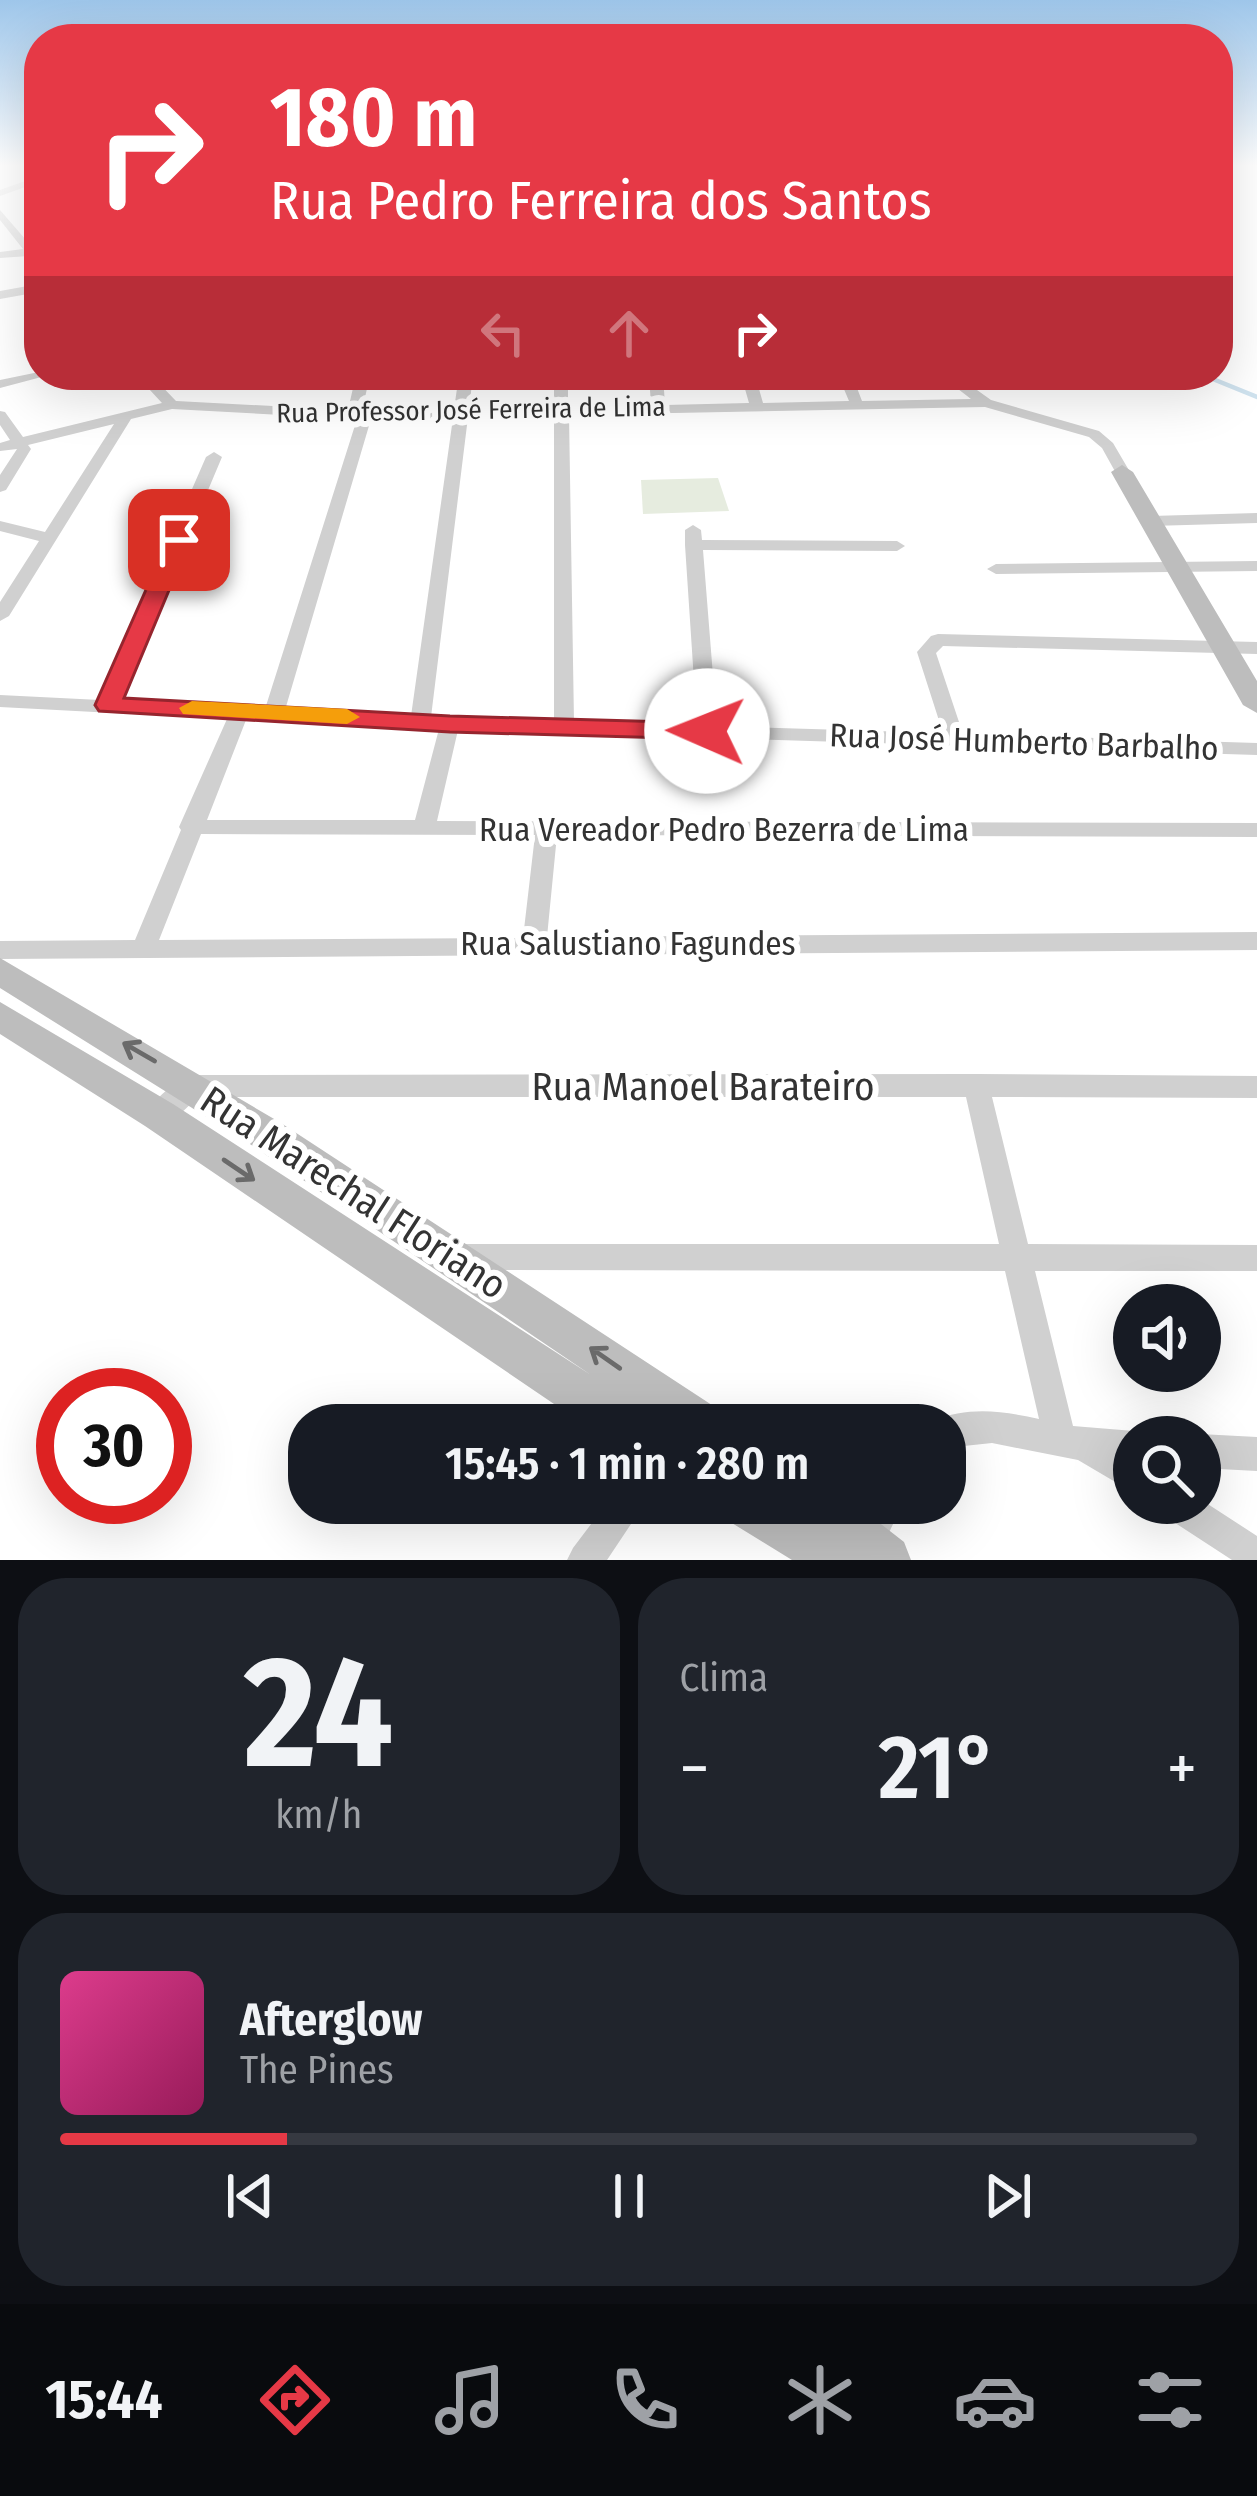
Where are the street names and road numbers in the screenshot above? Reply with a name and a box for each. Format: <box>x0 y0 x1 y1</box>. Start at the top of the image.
street label: Rua Professor José Ferreira de Lima <box>276 391 666 429</box>
street label: Rua José Humberto Barbalho <box>829 715 1219 769</box>
street label: Rua Vereador Pedro Bezerra de Lima <box>479 810 969 850</box>
street label: Rua Salustiano Fagundes <box>460 924 796 964</box>
street label: Rua Manoel Barateiro <box>532 1064 874 1110</box>
street label: Rua Marechal Floriano <box>192 1077 515 1309</box>

